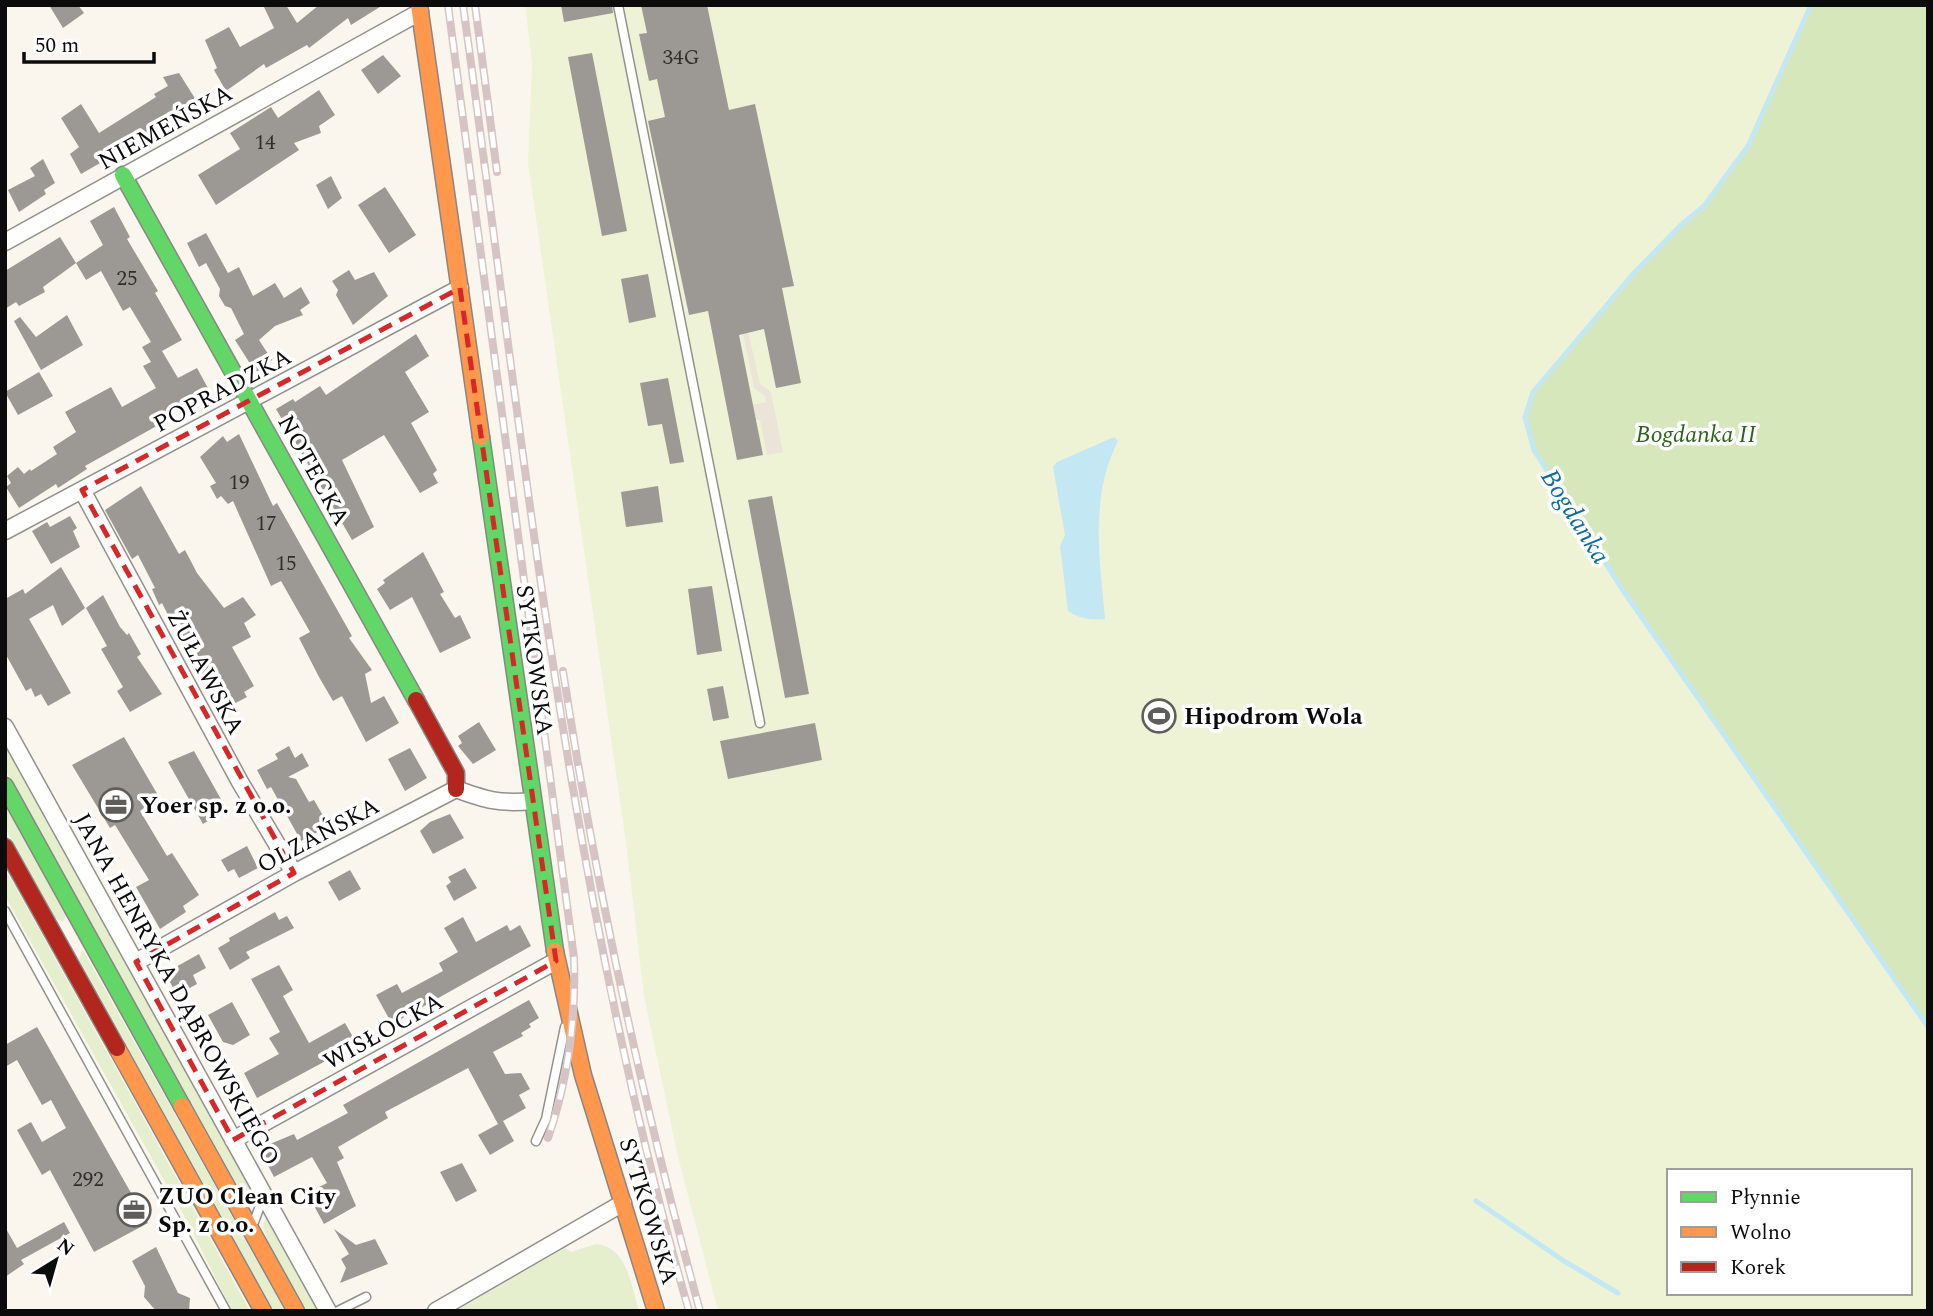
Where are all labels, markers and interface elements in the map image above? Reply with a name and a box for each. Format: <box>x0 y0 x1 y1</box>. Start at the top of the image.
scale bar <box>24 21 154 65</box>
text: 50 m <box>35 30 79 62</box>
house number: 34G <box>662 42 700 74</box>
street label: NIEMEŃSKA <box>92 76 239 180</box>
house number: 14 <box>255 127 276 159</box>
house number: 25 <box>117 263 138 295</box>
street label: POPRADZKA <box>147 339 298 442</box>
street label: NOTECKA <box>268 408 359 533</box>
park label: Bogdanka II <box>1635 417 1757 453</box>
water label: Bogdanka <box>1530 461 1620 572</box>
house number: 19 <box>229 467 250 499</box>
house number: 17 <box>256 508 277 540</box>
house number: 15 <box>276 548 297 580</box>
street label: SYTKOWSKA <box>506 582 562 738</box>
street label: ŻUŁAWSKA <box>157 603 253 742</box>
sports icon: Hipodrom Wola <box>1140 697 1178 735</box>
place label: Hipodrom Wola <box>1184 699 1363 735</box>
office icon: Yoer sp. z o.o. <box>97 786 135 824</box>
place label: Yoer sp. z o.o. <box>140 788 291 824</box>
street label: OLZAŃSKA <box>251 789 386 883</box>
street label: JANA HENRYKA DĄBROWSKIEGO <box>64 806 288 1173</box>
street label: WISŁOCKA <box>317 984 450 1080</box>
street label: SYTKOWSKA <box>609 1133 687 1289</box>
house number: 292 <box>72 1164 104 1196</box>
legend <box>1667 1169 1912 1295</box>
place label: ZUO Clean City Sp. z o.o. <box>158 1179 337 1243</box>
text: Płynnie <box>1730 1182 1801 1214</box>
office icon: ZUO Clean City Sp. z o.o. <box>115 1191 153 1229</box>
text: Wolno <box>1730 1217 1791 1249</box>
north arrow <box>21 1225 91 1295</box>
text: N <box>50 1231 80 1264</box>
text: Korek <box>1730 1252 1787 1284</box>

